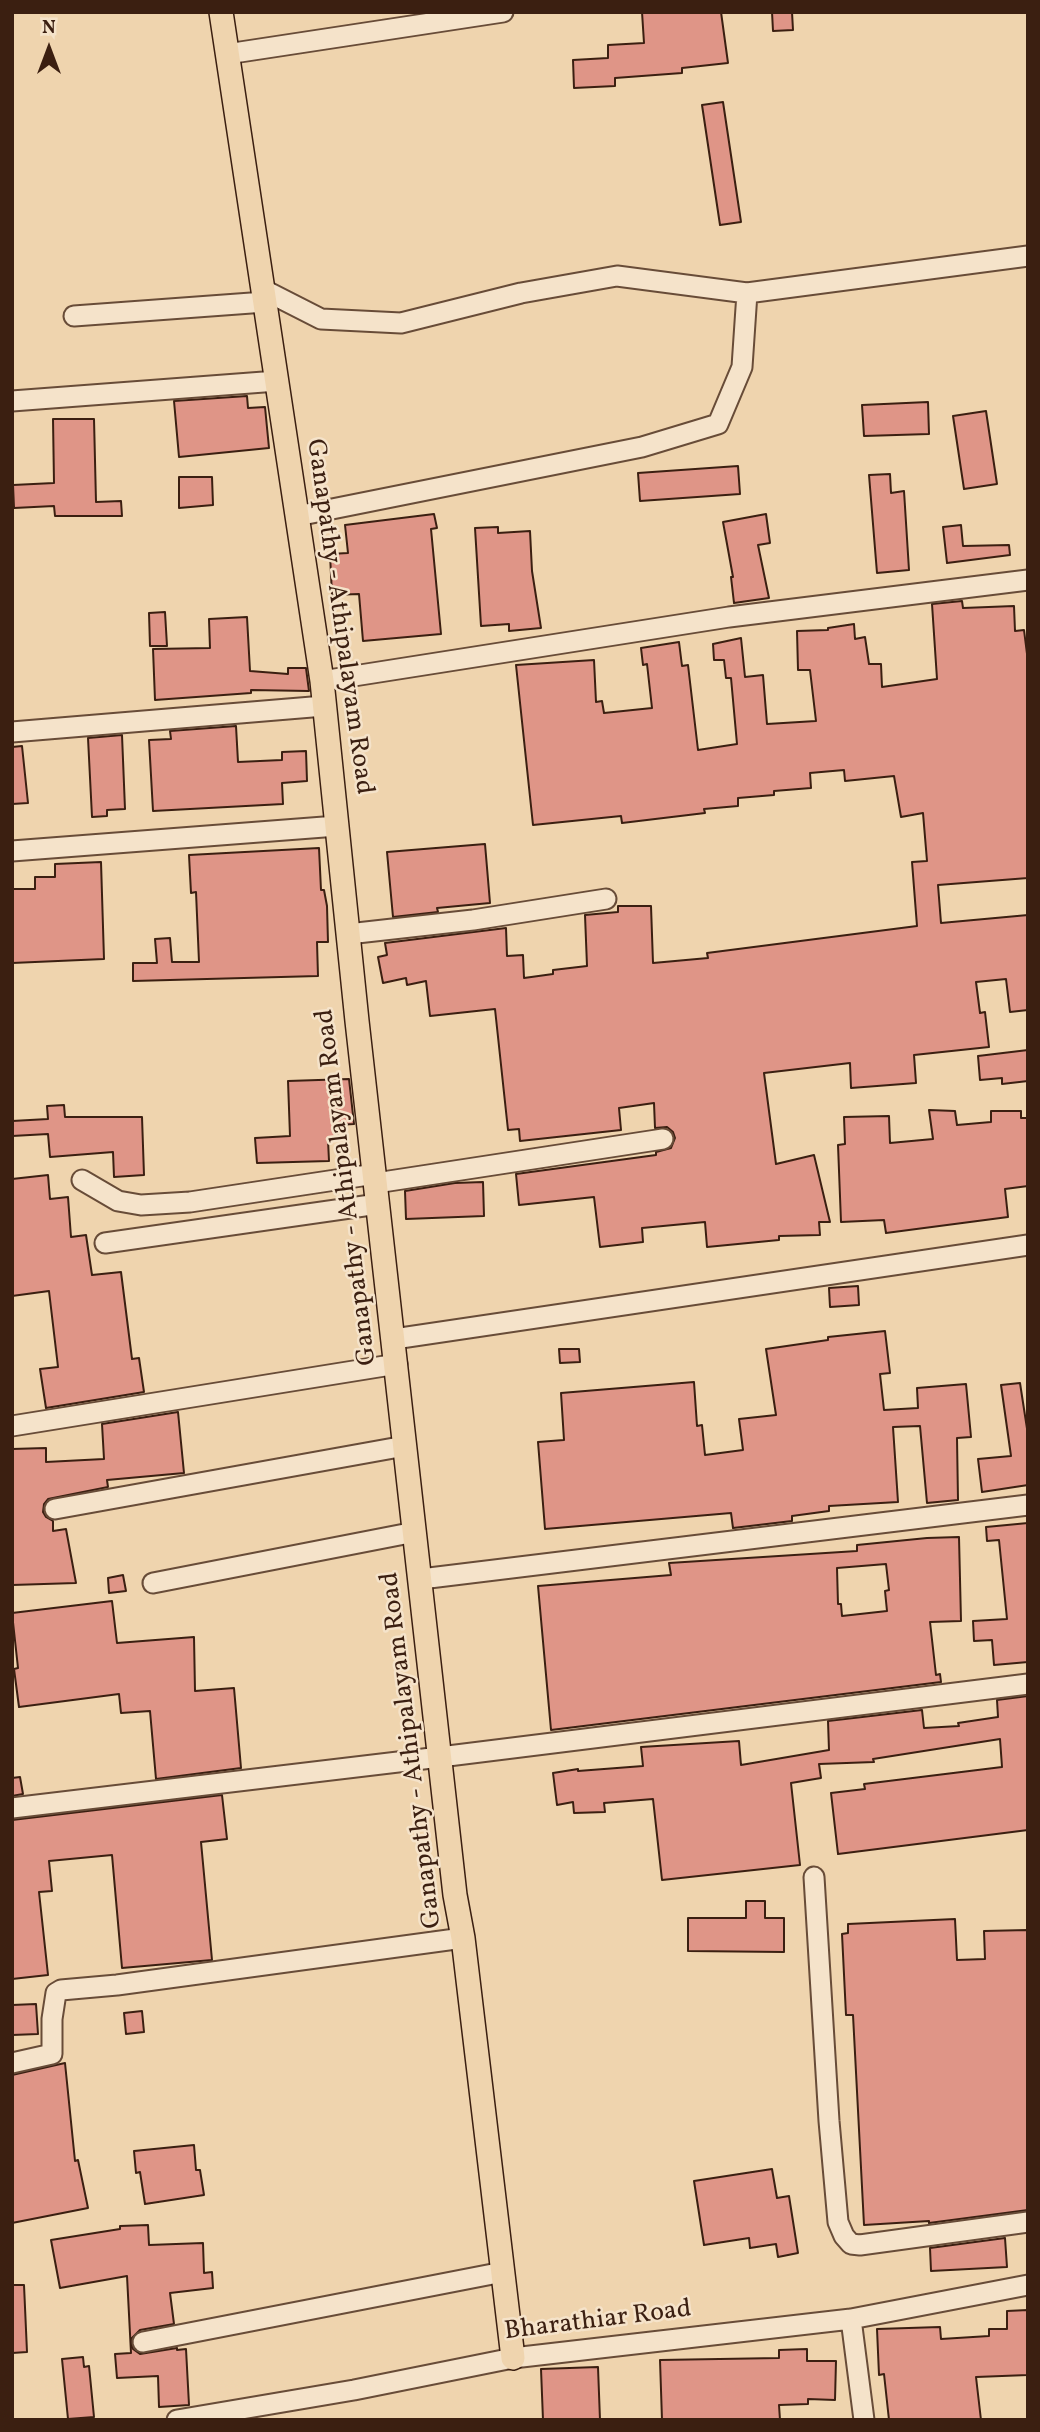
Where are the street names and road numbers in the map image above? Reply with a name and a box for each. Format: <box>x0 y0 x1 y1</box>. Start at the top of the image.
street label: Ganapathy - Athipalayam Road <box>298 437 378 797</box>
street label: Ganapathy - Athipalayam Road <box>311 1007 385 1367</box>
street label: Ganapathy - Athipalayam Road <box>376 1570 450 1930</box>
street label: Bharathiar Road <box>503 2295 693 2349</box>

